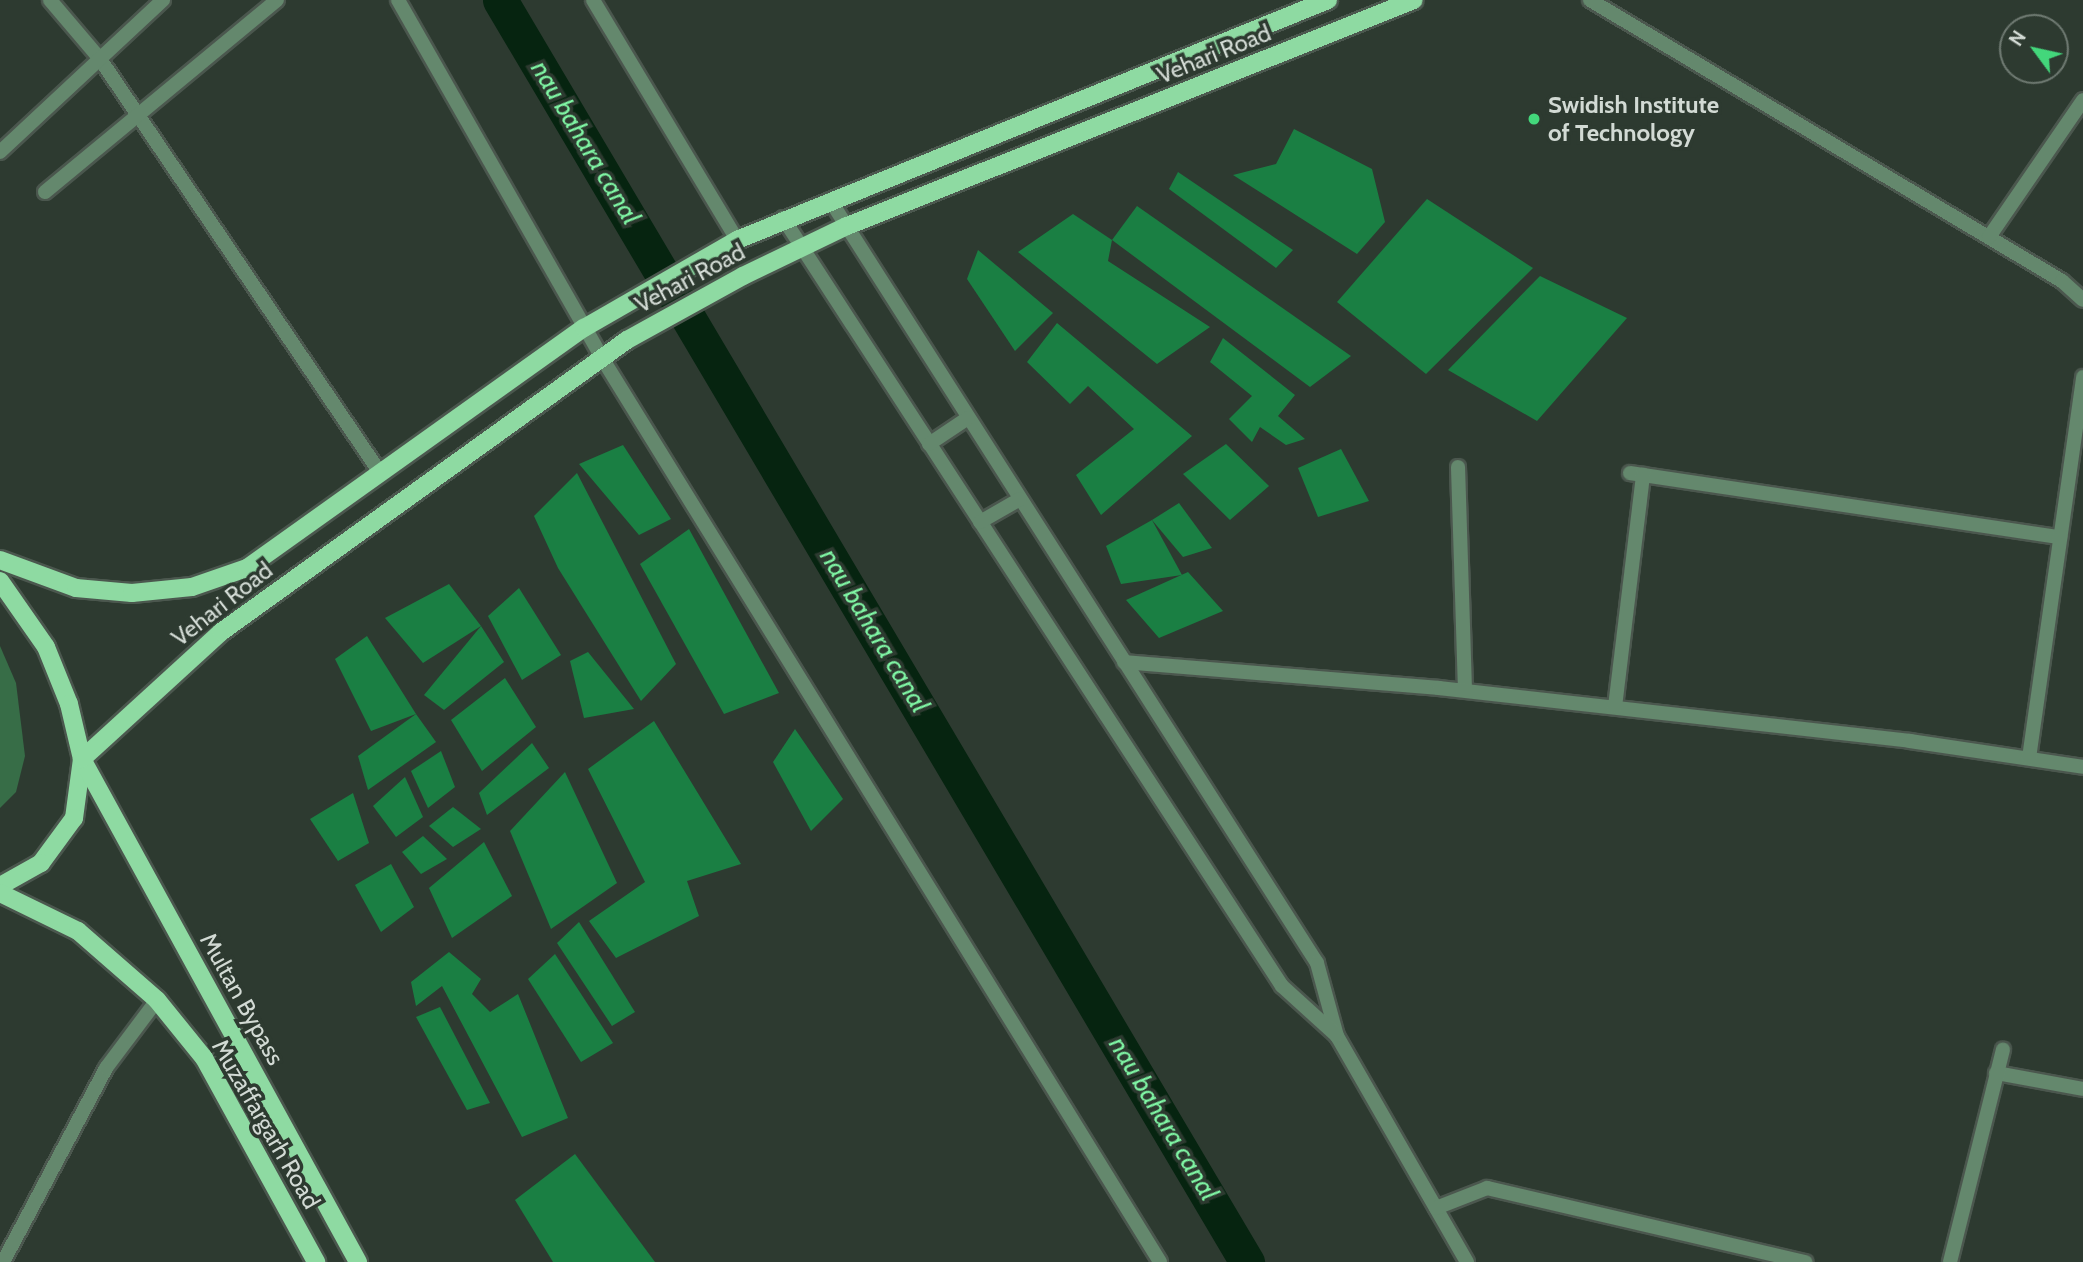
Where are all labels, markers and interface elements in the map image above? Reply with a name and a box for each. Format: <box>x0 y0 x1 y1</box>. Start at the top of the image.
north arrow <box>1999 14 2069 84</box>
street label: Vehari Road <box>1153 18 1275 90</box>
text: N <box>2004 26 2031 50</box>
water label: nau bahara canal <box>524 55 646 231</box>
place label: Swidish Institute of Technology <box>1548 91 1719 147</box>
marker: Swidish Institute of Technology <box>1526 111 1542 127</box>
street label: Vehari Road <box>630 237 750 319</box>
water label: nau bahara canal <box>813 543 935 719</box>
street label: Vehari Road <box>166 556 278 652</box>
street label: Multan Bypass <box>194 928 290 1070</box>
water label: nau bahara canal <box>1102 1031 1224 1207</box>
street label: Muzaffargarh Road <box>206 1034 326 1214</box>

